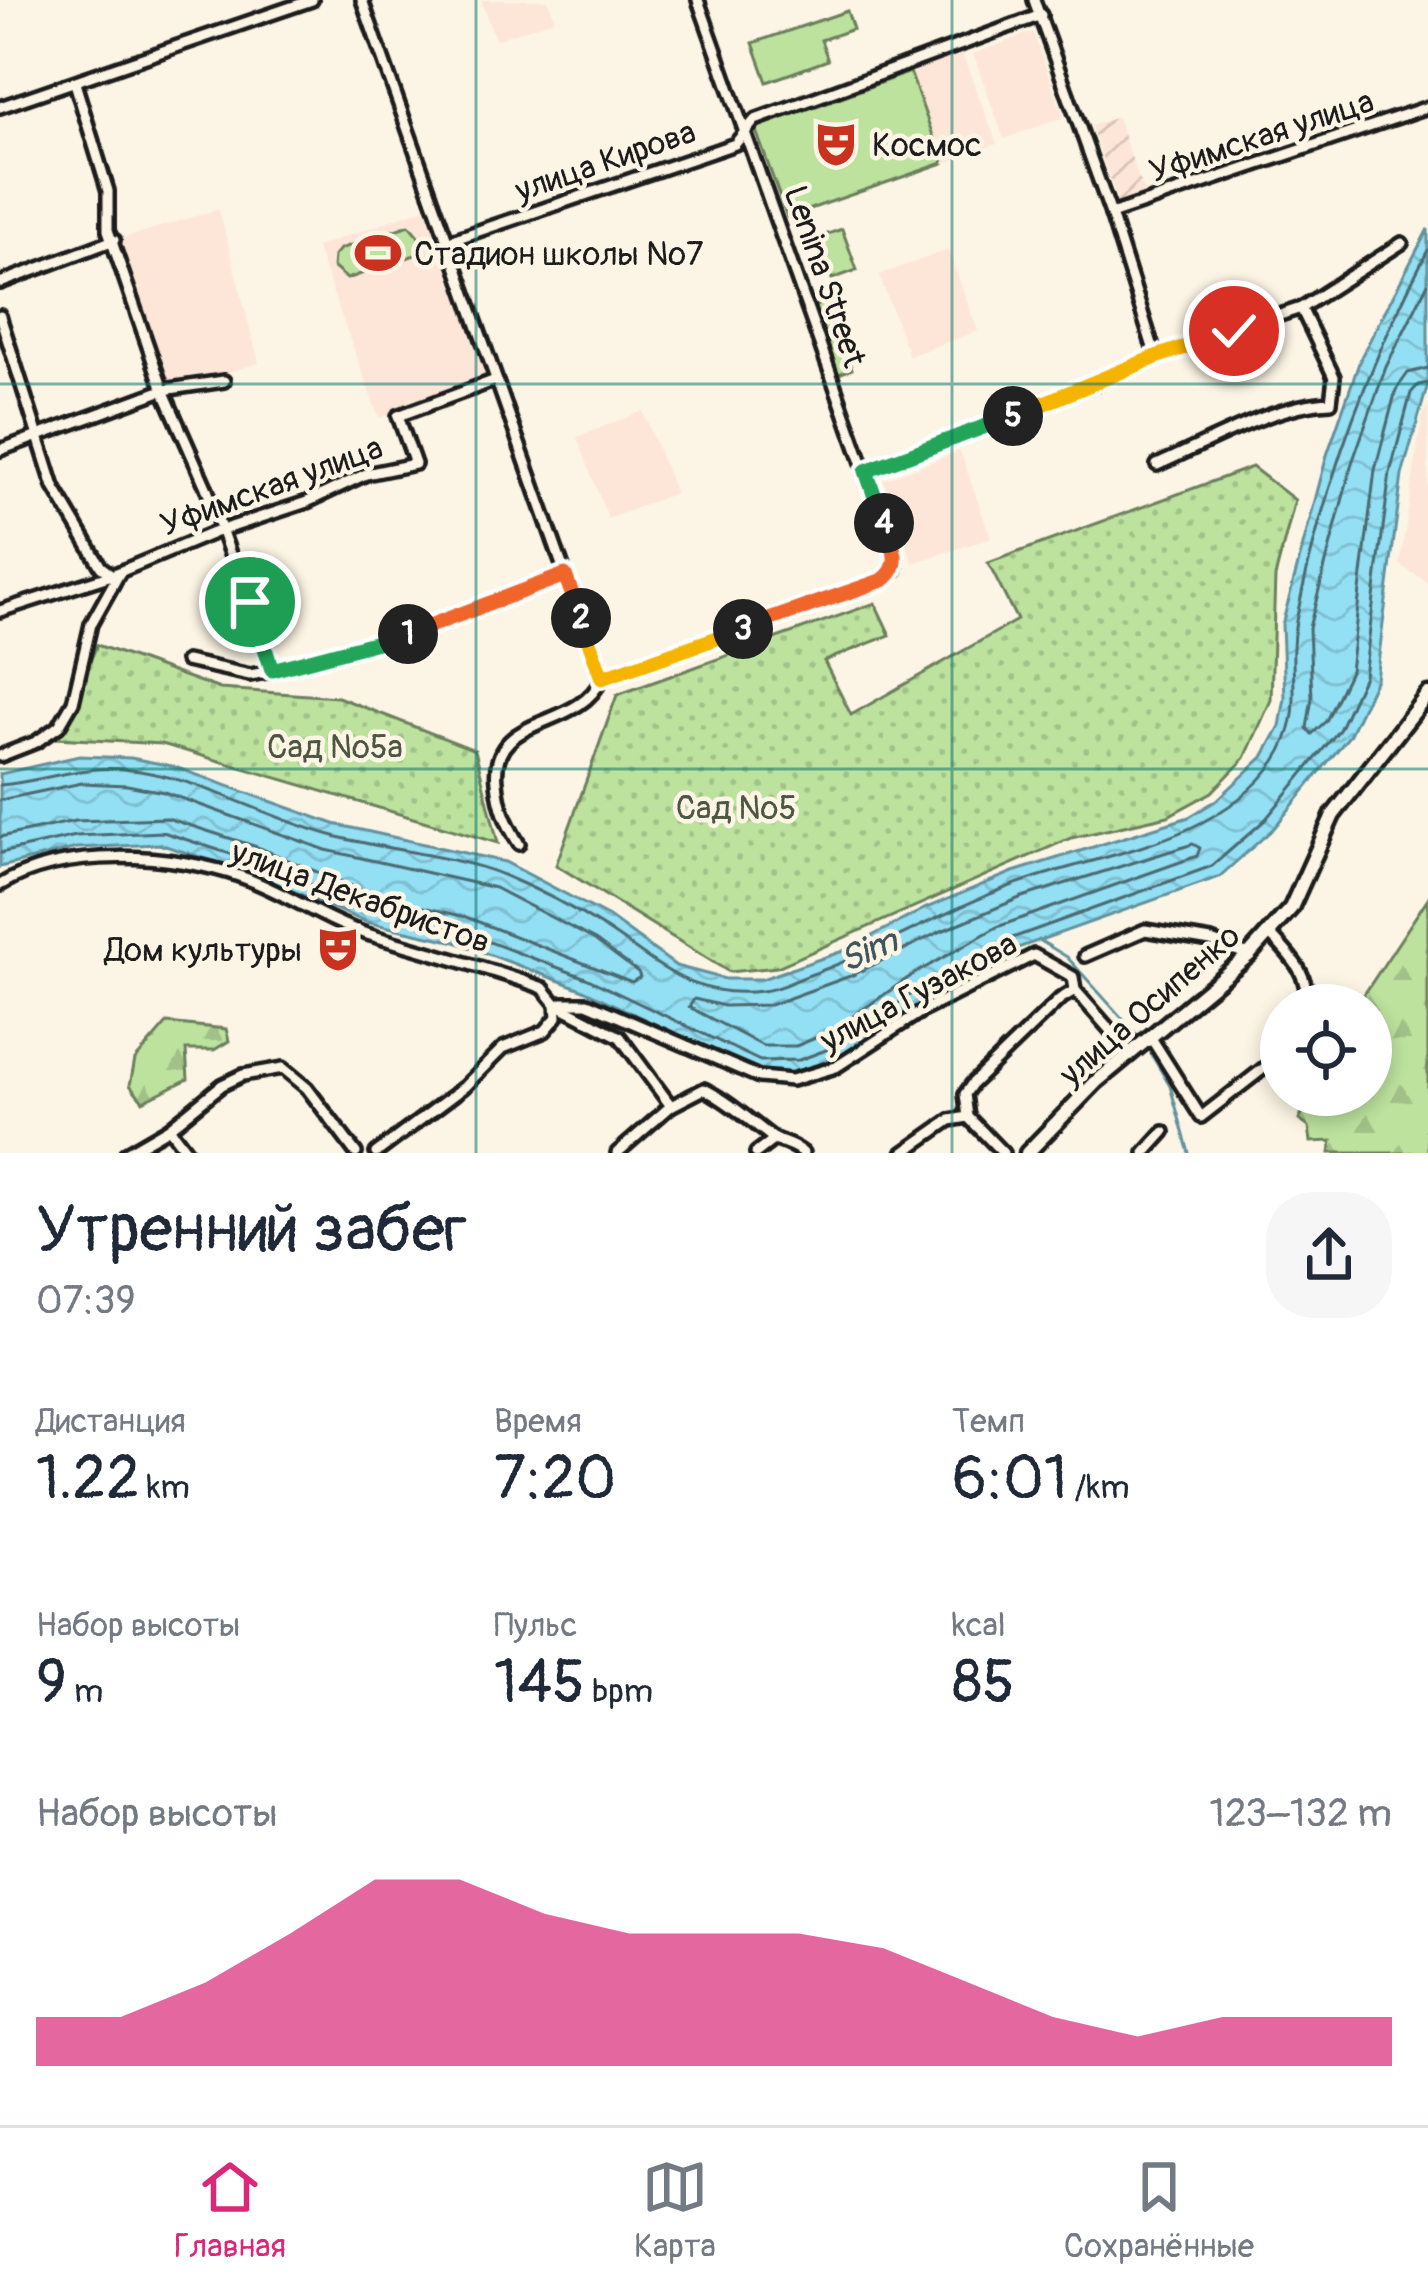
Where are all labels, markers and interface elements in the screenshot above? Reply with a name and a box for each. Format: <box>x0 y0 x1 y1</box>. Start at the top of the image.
street label: Уфимская улица <box>1144 81 1379 192</box>
street label: улица Кирова <box>509 111 701 212</box>
theatre icon: Космос <box>811 119 861 169</box>
place label: Космос <box>872 125 982 166</box>
street label: Lenina Street <box>774 180 875 373</box>
sports icon: Стадион школы №7 <box>353 228 403 278</box>
place label: Стадион школы №7 <box>414 234 703 275</box>
pin <box>1183 280 1285 382</box>
icon: check <box>1201 298 1267 364</box>
pin: 5 <box>983 386 1043 446</box>
text: 5 <box>1004 395 1022 436</box>
street label: Уфимская улица <box>155 427 388 546</box>
pin: 4 <box>854 493 914 553</box>
text: 4 <box>874 502 894 543</box>
pin <box>199 551 301 653</box>
icon: arrive <box>217 569 283 635</box>
pin: 2 <box>551 588 611 648</box>
text: 2 <box>572 597 590 638</box>
pin: 3 <box>713 599 773 659</box>
pin: 1 <box>378 604 438 664</box>
text: 3 <box>734 608 752 649</box>
text: 1 <box>402 613 414 654</box>
park label: Сад №5а <box>267 727 403 768</box>
park label: Сад №5 <box>676 788 796 829</box>
street label: улица Декабристов <box>224 831 496 963</box>
street label: улица Осипенко <box>1050 916 1249 1095</box>
water label: Sim <box>833 917 906 983</box>
street label: улица Гузакова <box>812 923 1024 1062</box>
theatre icon: Дом культуры <box>313 924 363 974</box>
place label: Дом культуры <box>103 930 302 971</box>
map controls <box>1260 984 1392 1116</box>
button: locate <box>1260 984 1392 1116</box>
text: Утренний забег <box>36 1189 467 1272</box>
button: share <box>1266 1192 1392 1318</box>
text: 07:39 <box>36 1276 136 1325</box>
text: Дистанция <box>36 1401 186 1442</box>
text: Время <box>494 1401 582 1442</box>
text: Темп <box>952 1401 1025 1442</box>
text: 1.22 <box>36 1442 140 1517</box>
text: 7:20 <box>494 1442 616 1517</box>
text: 6:01 <box>952 1442 1067 1517</box>
text: km <box>140 1467 190 1508</box>
text: /km <box>1067 1467 1129 1508</box>
text: Набор высоты <box>36 1605 240 1646</box>
text: Пульс <box>494 1605 577 1646</box>
text: kcal <box>952 1605 1006 1646</box>
text: 9 <box>36 1646 67 1721</box>
text: 145 <box>494 1646 585 1721</box>
text: 85 <box>952 1646 1015 1721</box>
text: m <box>67 1671 103 1712</box>
text: bpm <box>585 1671 653 1712</box>
text: Набор высоты <box>36 1789 278 1838</box>
text: 123–132 m <box>1209 1789 1392 1838</box>
tab: Главная <box>174 2154 286 2267</box>
tab: Карта <box>634 2154 716 2267</box>
tab: Сохранённые <box>1064 2154 1254 2267</box>

